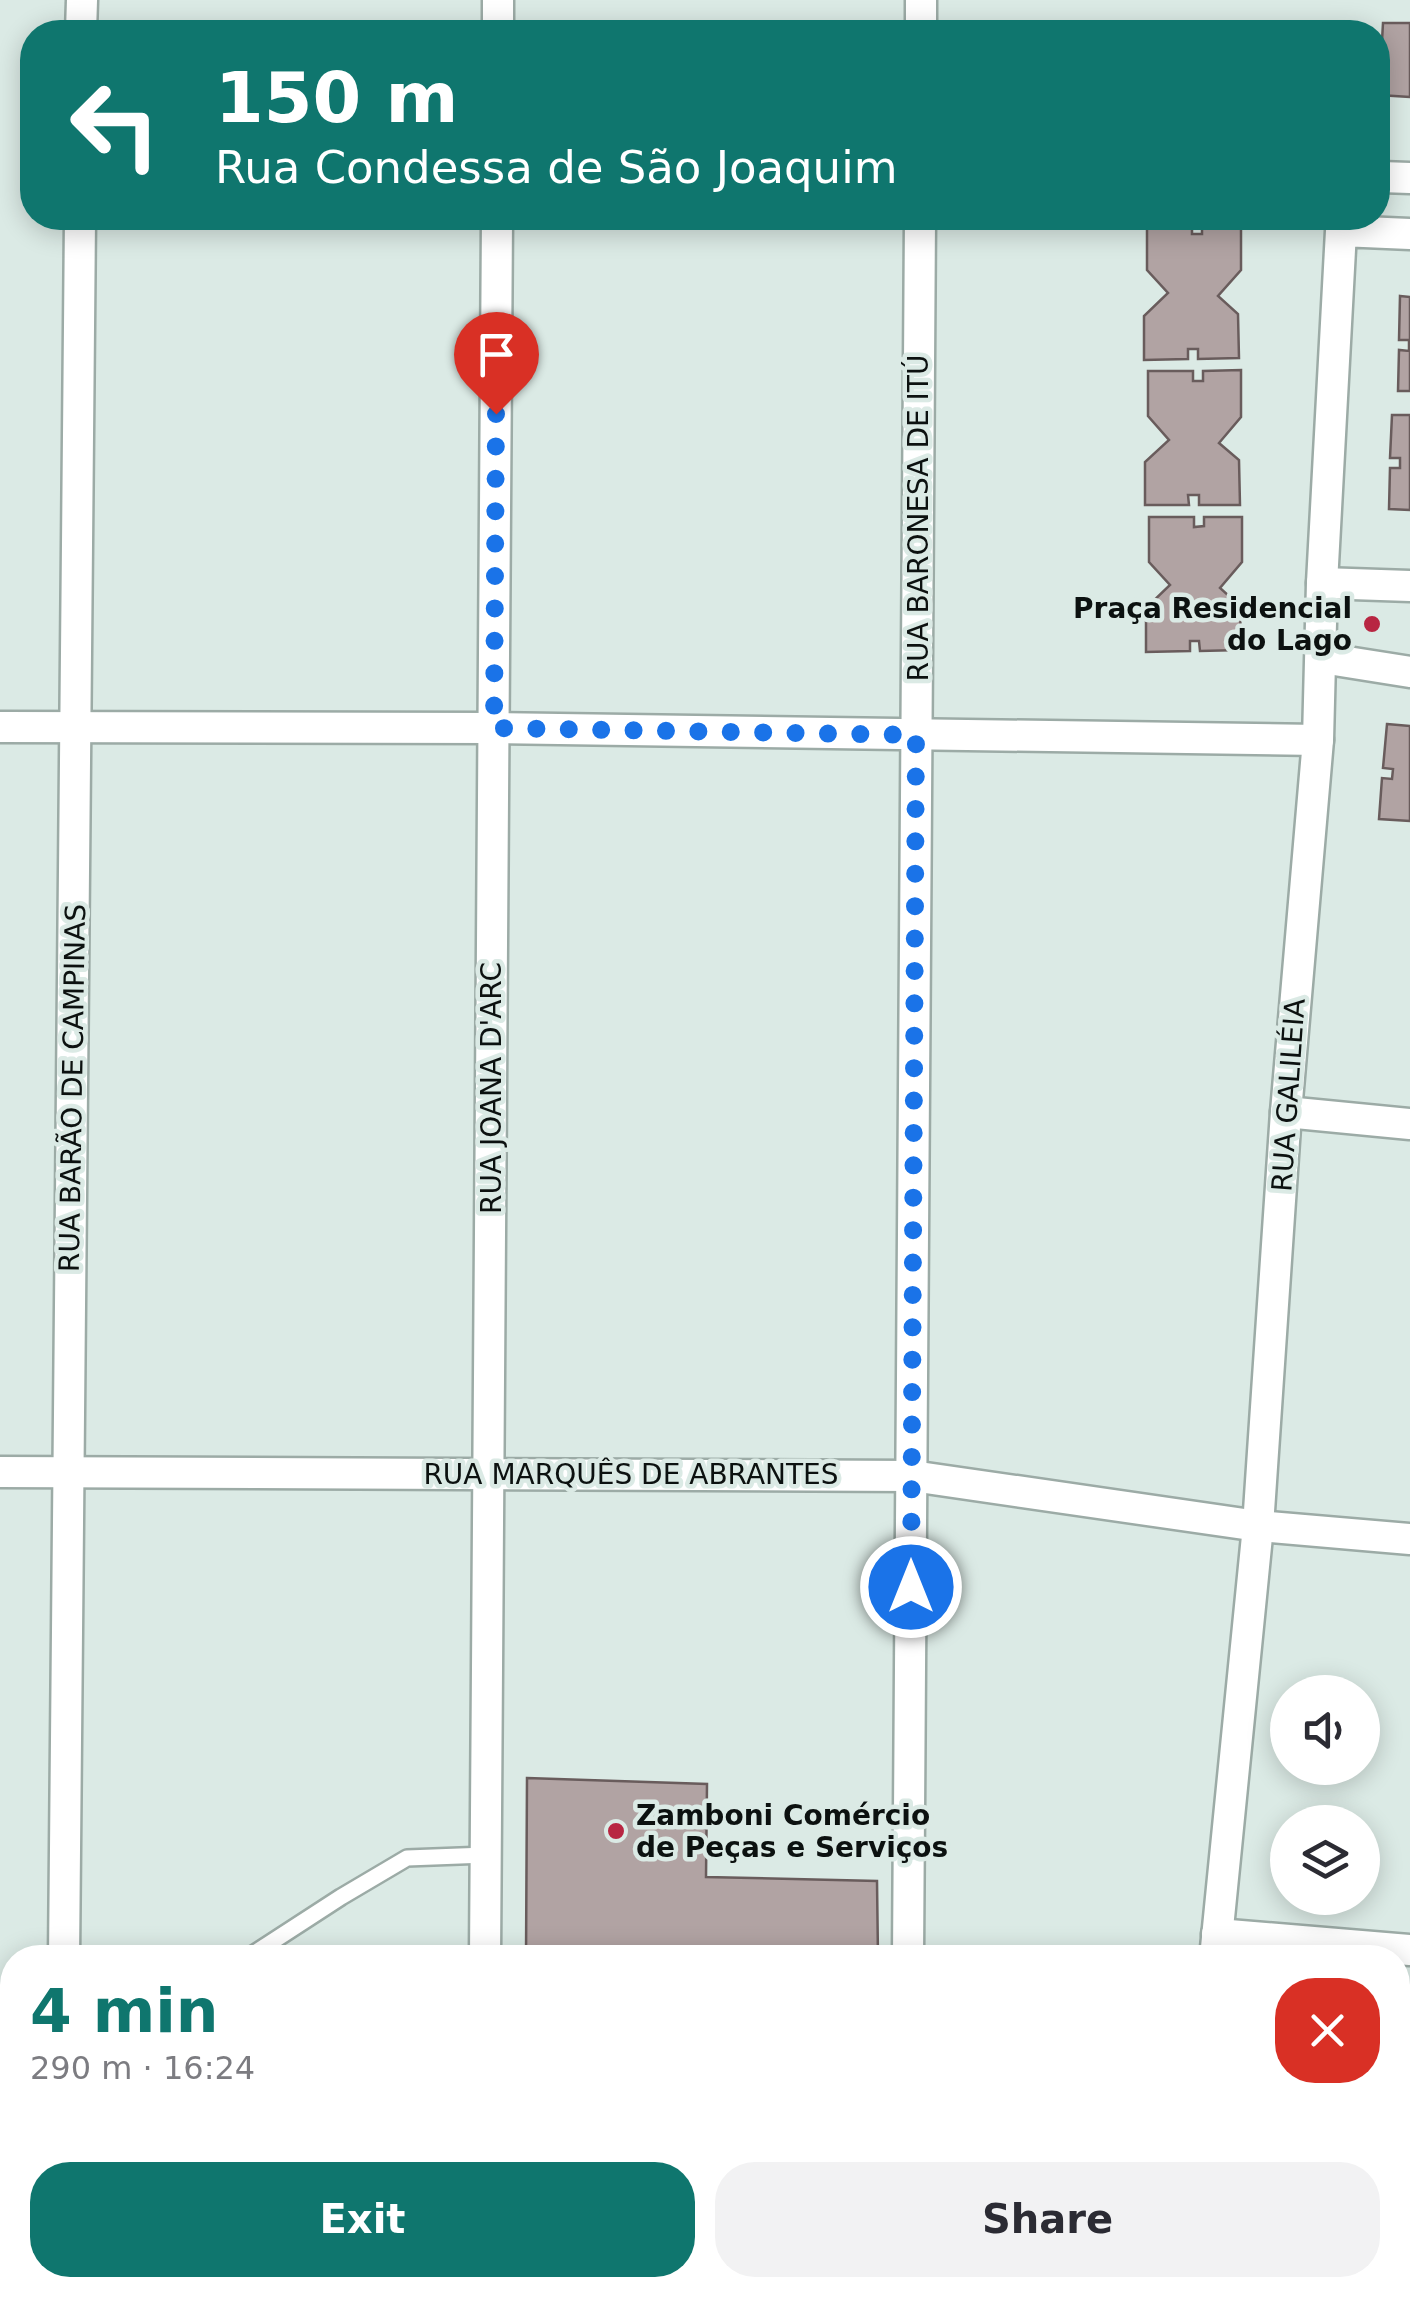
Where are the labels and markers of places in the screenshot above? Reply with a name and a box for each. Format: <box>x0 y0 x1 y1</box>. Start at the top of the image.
pin <box>454 312 539 415</box>
place label: Praça Residencial do Lago <box>1073 592 1352 657</box>
marker: Praça Residencial do Lago <box>1361 613 1383 635</box>
place label: Zamboni Comércio de Peças e Serviços <box>636 1799 948 1864</box>
marker: Zamboni Comércio de Peças e Serviços <box>605 1820 627 1842</box>

